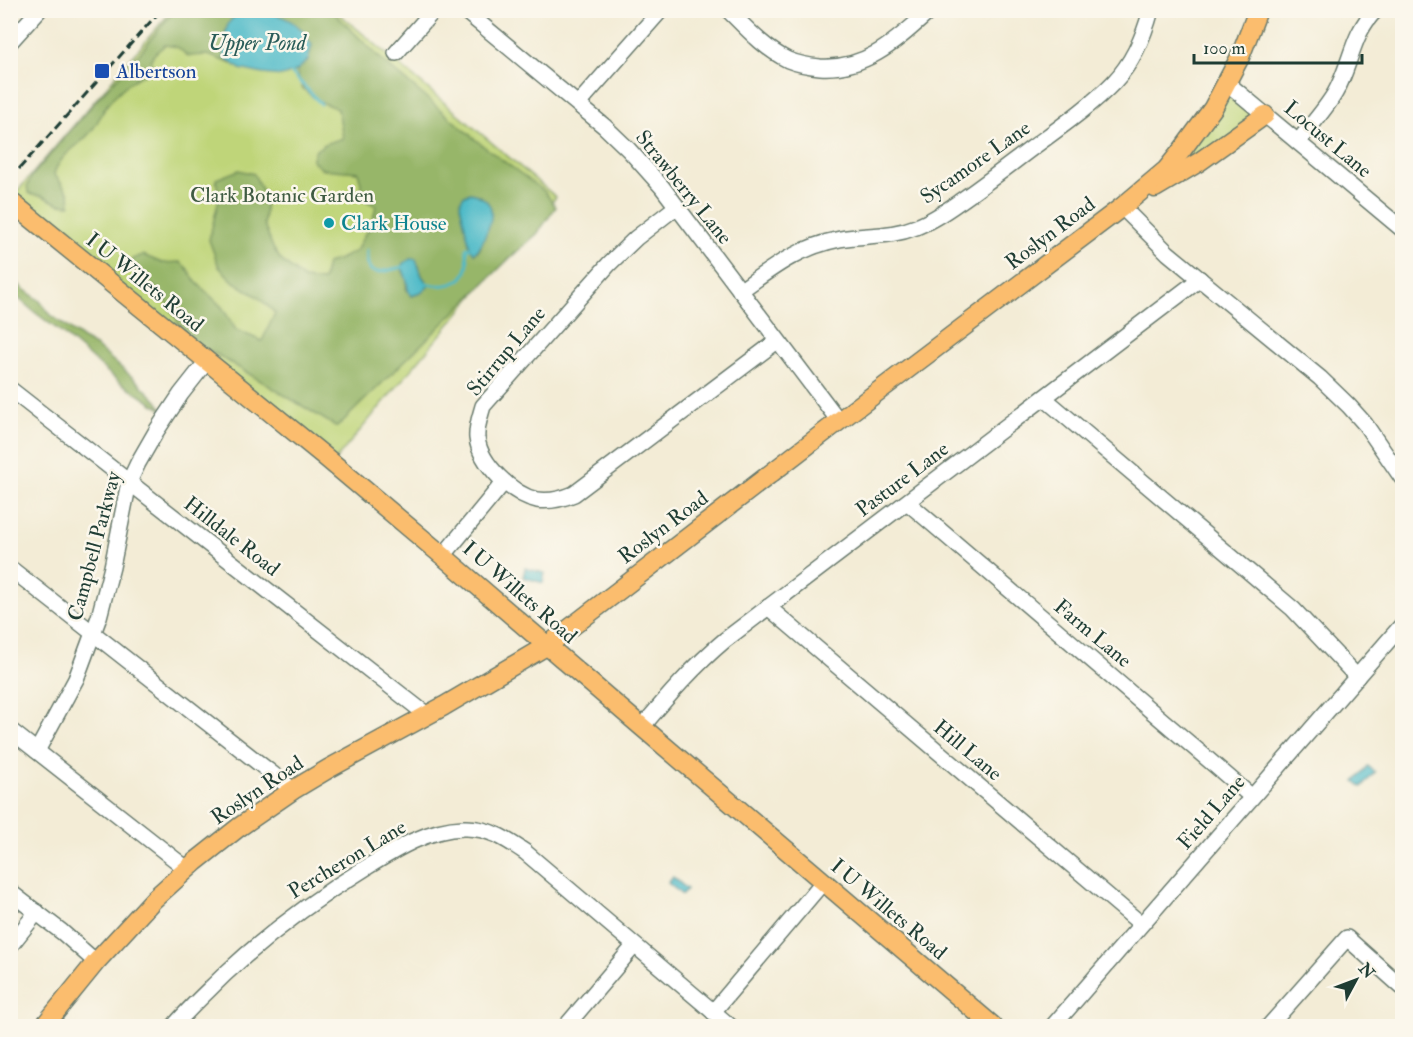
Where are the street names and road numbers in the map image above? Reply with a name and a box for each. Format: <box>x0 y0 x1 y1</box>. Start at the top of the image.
street label: Locust Lane <box>1278 95 1377 184</box>
street label: Sycamore Lane <box>915 114 1036 210</box>
street label: Strawberry Lane <box>629 125 738 250</box>
street label: Roslyn Road <box>1000 190 1101 276</box>
street label: I U Willets Road <box>80 227 210 338</box>
street label: Stirrup Lane <box>461 301 552 402</box>
street label: Pasture Lane <box>850 435 954 523</box>
street label: Campbell Parkway <box>62 468 128 624</box>
street label: Roslyn Road <box>613 484 714 570</box>
street label: Hilldale Road <box>178 490 286 583</box>
street label: I U Willets Road <box>457 535 583 650</box>
street label: Farm Lane <box>1048 593 1137 674</box>
street label: Hill Lane <box>928 714 1008 787</box>
street label: Roslyn Road <box>206 749 309 831</box>
street label: Field Lane <box>1171 769 1251 855</box>
street label: Percheron Lane <box>283 813 411 905</box>
street label: I U Willets Road <box>825 853 953 966</box>

